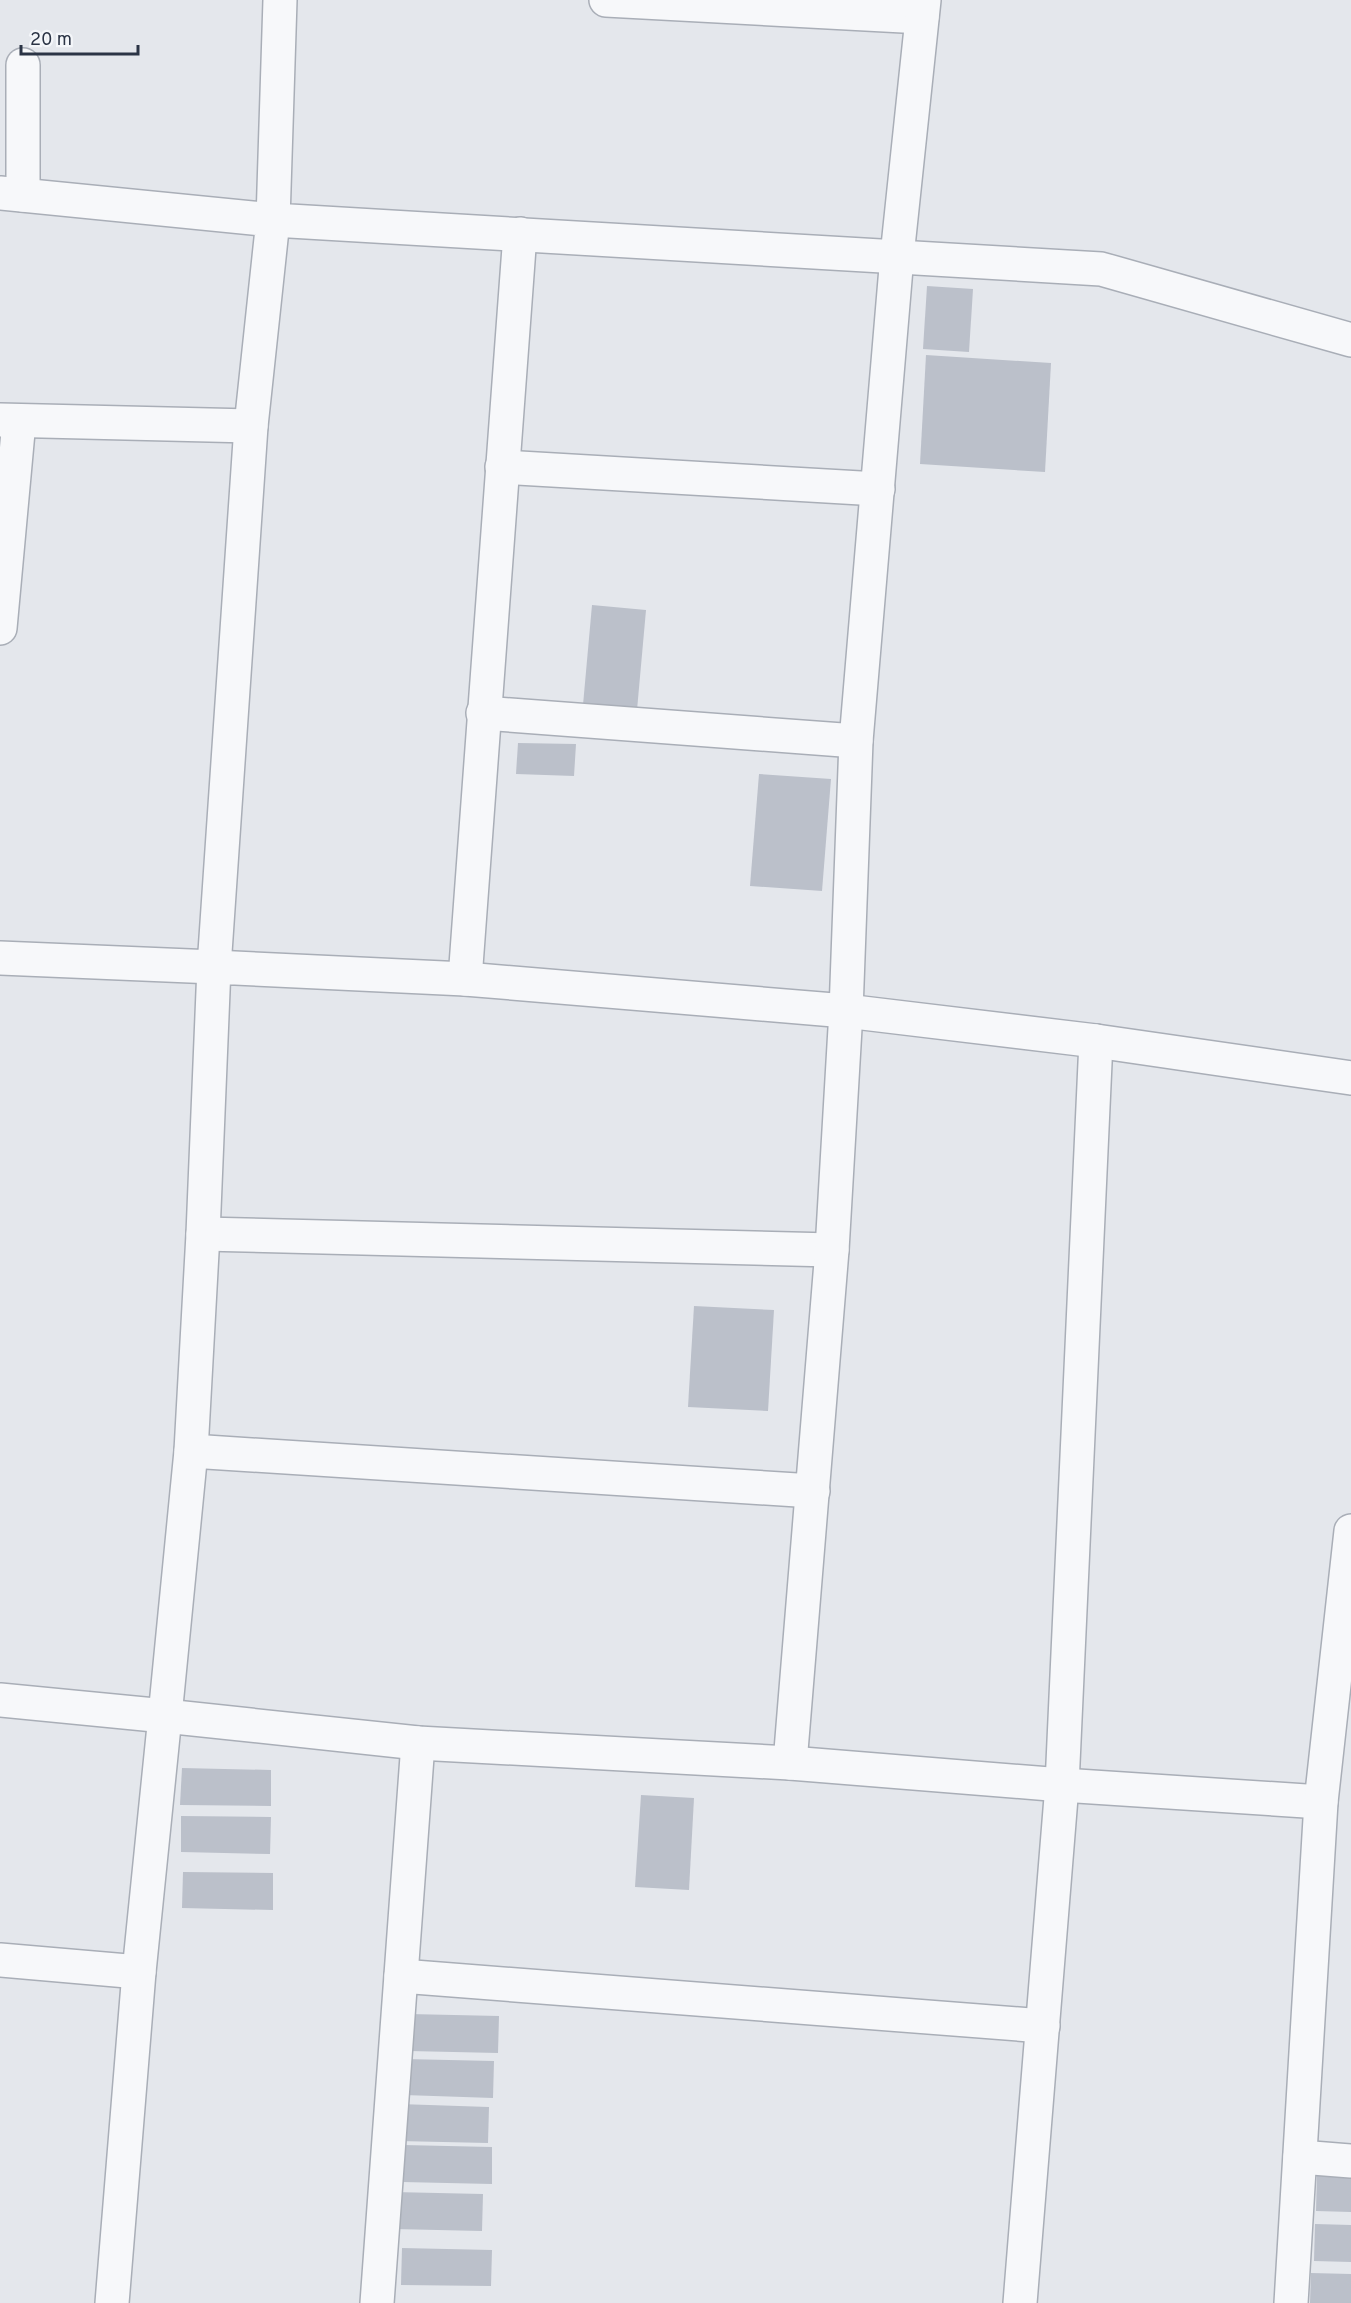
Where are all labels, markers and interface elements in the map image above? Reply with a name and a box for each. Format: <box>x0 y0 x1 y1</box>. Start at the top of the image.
scale bar <box>21 18 138 56</box>
text: 20 m <box>30 29 72 52</box>

